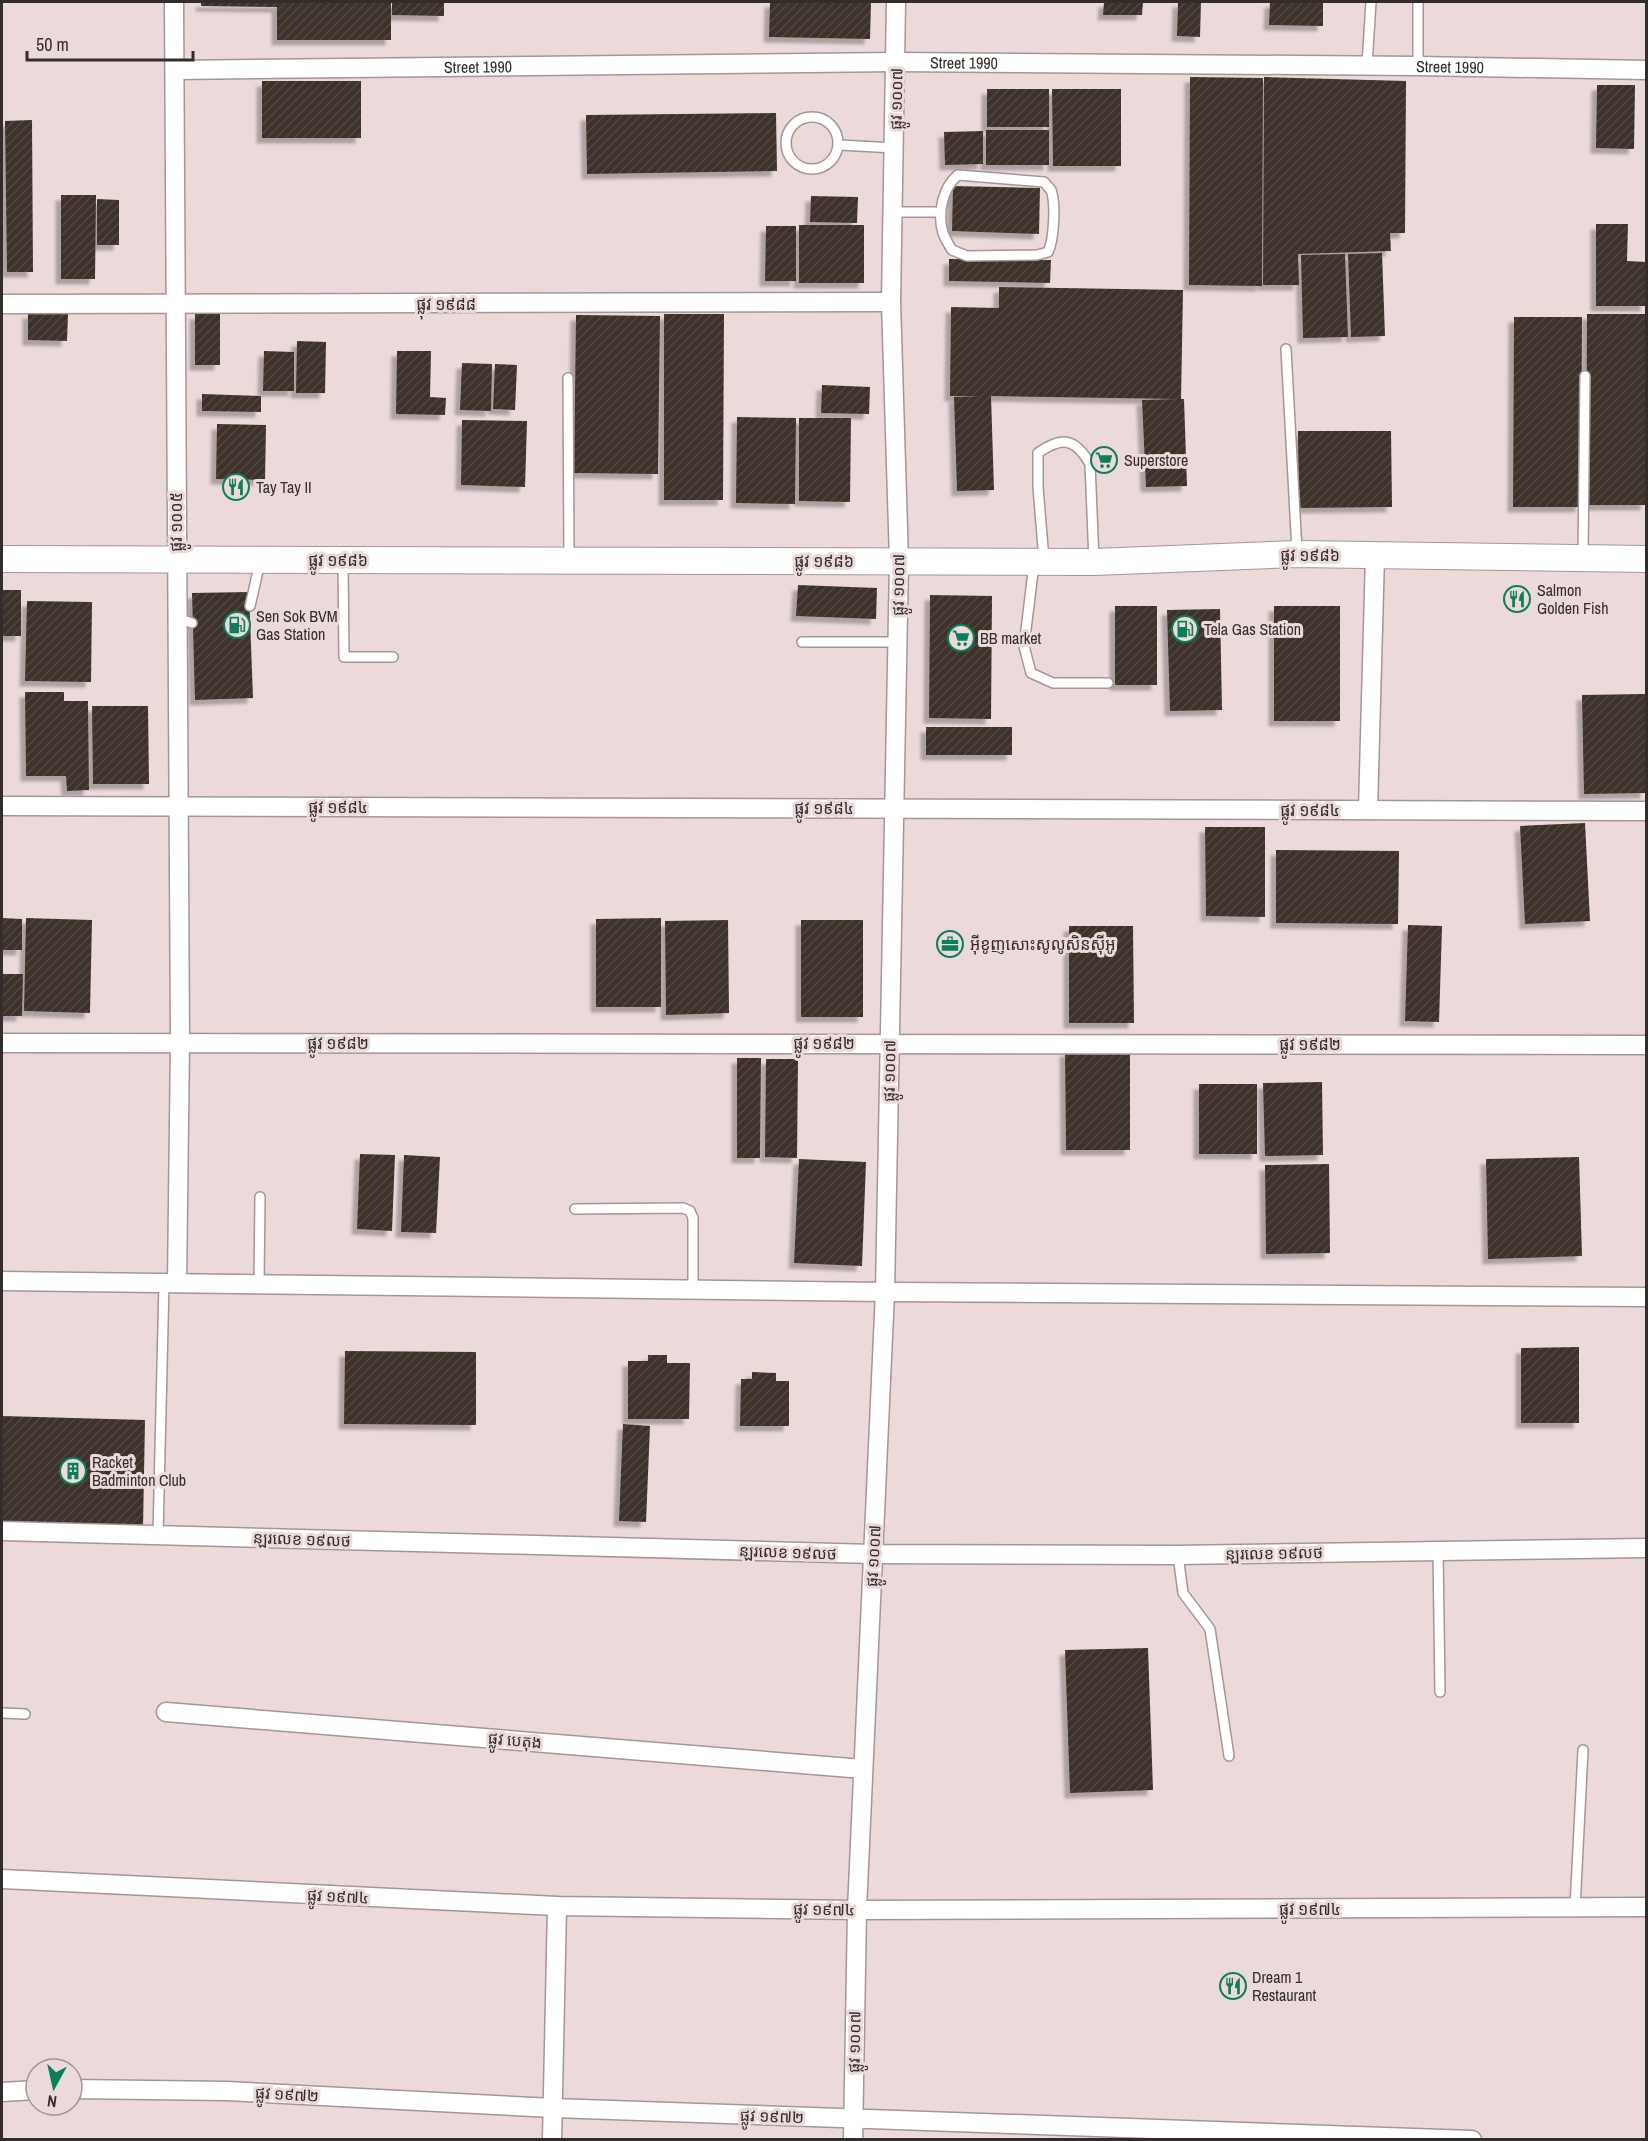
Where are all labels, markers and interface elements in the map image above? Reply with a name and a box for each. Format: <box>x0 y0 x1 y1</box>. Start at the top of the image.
scale bar <box>27 24 194 62</box>
text: 50 m <box>36 32 69 57</box>
street label: Street 1990 <box>930 51 998 74</box>
street label: Street 1990 <box>444 55 512 78</box>
street label: Street 1990 <box>1416 55 1484 78</box>
street label: ផ្លូវ ១០០៧ <box>884 68 911 130</box>
street label: ផ្លុវ ១៩៨៨ <box>416 293 476 320</box>
supermarket icon: Superstore <box>1089 445 1119 475</box>
place label: Superstore <box>1124 449 1188 471</box>
restaurant icon: Tay Tay II <box>221 472 251 502</box>
place label: Tay Tay II <box>256 476 312 498</box>
street label: ផ្លូវ ១០០៥ <box>165 492 191 552</box>
street label: ផ្លូវ ១៩៨៦ <box>1280 544 1340 570</box>
street label: ផ្លូវ ១៩៨៦ <box>308 549 368 575</box>
street label: ផ្លូវ ១៩៨៦ <box>794 550 854 576</box>
street label: ផ្លូវ ១០០៧ <box>886 554 913 616</box>
place label: Salmon Golden Fish <box>1537 579 1608 619</box>
restaurant icon: Salmon Golden Fish <box>1502 584 1532 614</box>
place label: Sen Sok BVM Gas Station <box>256 605 338 645</box>
fuel station icon: Sen Sok BVM Gas Station <box>222 610 252 640</box>
fuel station icon: Tela Gas Station <box>1170 614 1200 644</box>
place label: Tela Gas Station <box>1204 618 1301 640</box>
supermarket icon: BB market <box>946 623 976 653</box>
place label: BB market <box>980 627 1042 649</box>
street label: ផ្លូវ ១៩៨៤ <box>308 796 368 822</box>
street label: ផ្លូវ ១៩៨៤ <box>794 797 854 823</box>
street label: ផ្លូវ ១៩៨៤ <box>1280 799 1340 825</box>
office icon: អ៊ីខូញសោះសូលូសិនស៊ីអូ <box>935 929 965 959</box>
place label: អ៊ីខូញសោះសូលូសិនស៊ីអូ <box>970 933 1116 955</box>
street label: ផ្លូវ ១៩៨២ <box>307 1032 369 1058</box>
street label: ផ្លូវ ១៩៨២ <box>793 1032 855 1058</box>
street label: ផ្លូវ ១៩៨២ <box>1279 1033 1341 1059</box>
street label: ផ្លូវ ១០០៧ <box>877 1040 904 1102</box>
place label: Racket Badminton Club <box>92 1451 186 1491</box>
building icon: Racket Badminton Club <box>58 1456 88 1486</box>
street label: ផ្លូវ ១០០៧ <box>860 1524 889 1588</box>
street label: ន្ឡរលេខ ១៩លថ <box>253 1526 351 1552</box>
street label: ន្ឡរលេខ ១៩លថ <box>739 1539 837 1565</box>
street label: ន្ឡរលេខ ១៩លថ <box>1225 1541 1323 1565</box>
street label: ផ្លូវ បេតុង <box>487 1727 543 1757</box>
street label: ផ្លូវ ១៩៧៤ <box>306 1883 370 1912</box>
street label: ផ្លូវ ១៩៧៤ <box>793 1897 855 1924</box>
street label: ផ្លូវ ១៩៧៤ <box>1279 1898 1341 1924</box>
place label: Dream 1 Restaurant <box>1252 1966 1317 2006</box>
restaurant icon: Dream 1 Restaurant <box>1218 1971 1248 2001</box>
street label: ផ្លូវ ១០០៧ <box>842 2011 869 2073</box>
north arrow <box>24 2057 84 2117</box>
street label: ផ្លូវ ១៩៧២ <box>254 2081 319 2110</box>
text: N <box>46 2090 58 2113</box>
street label: ផ្លូវ ១៩៧២ <box>740 2104 804 2132</box>

